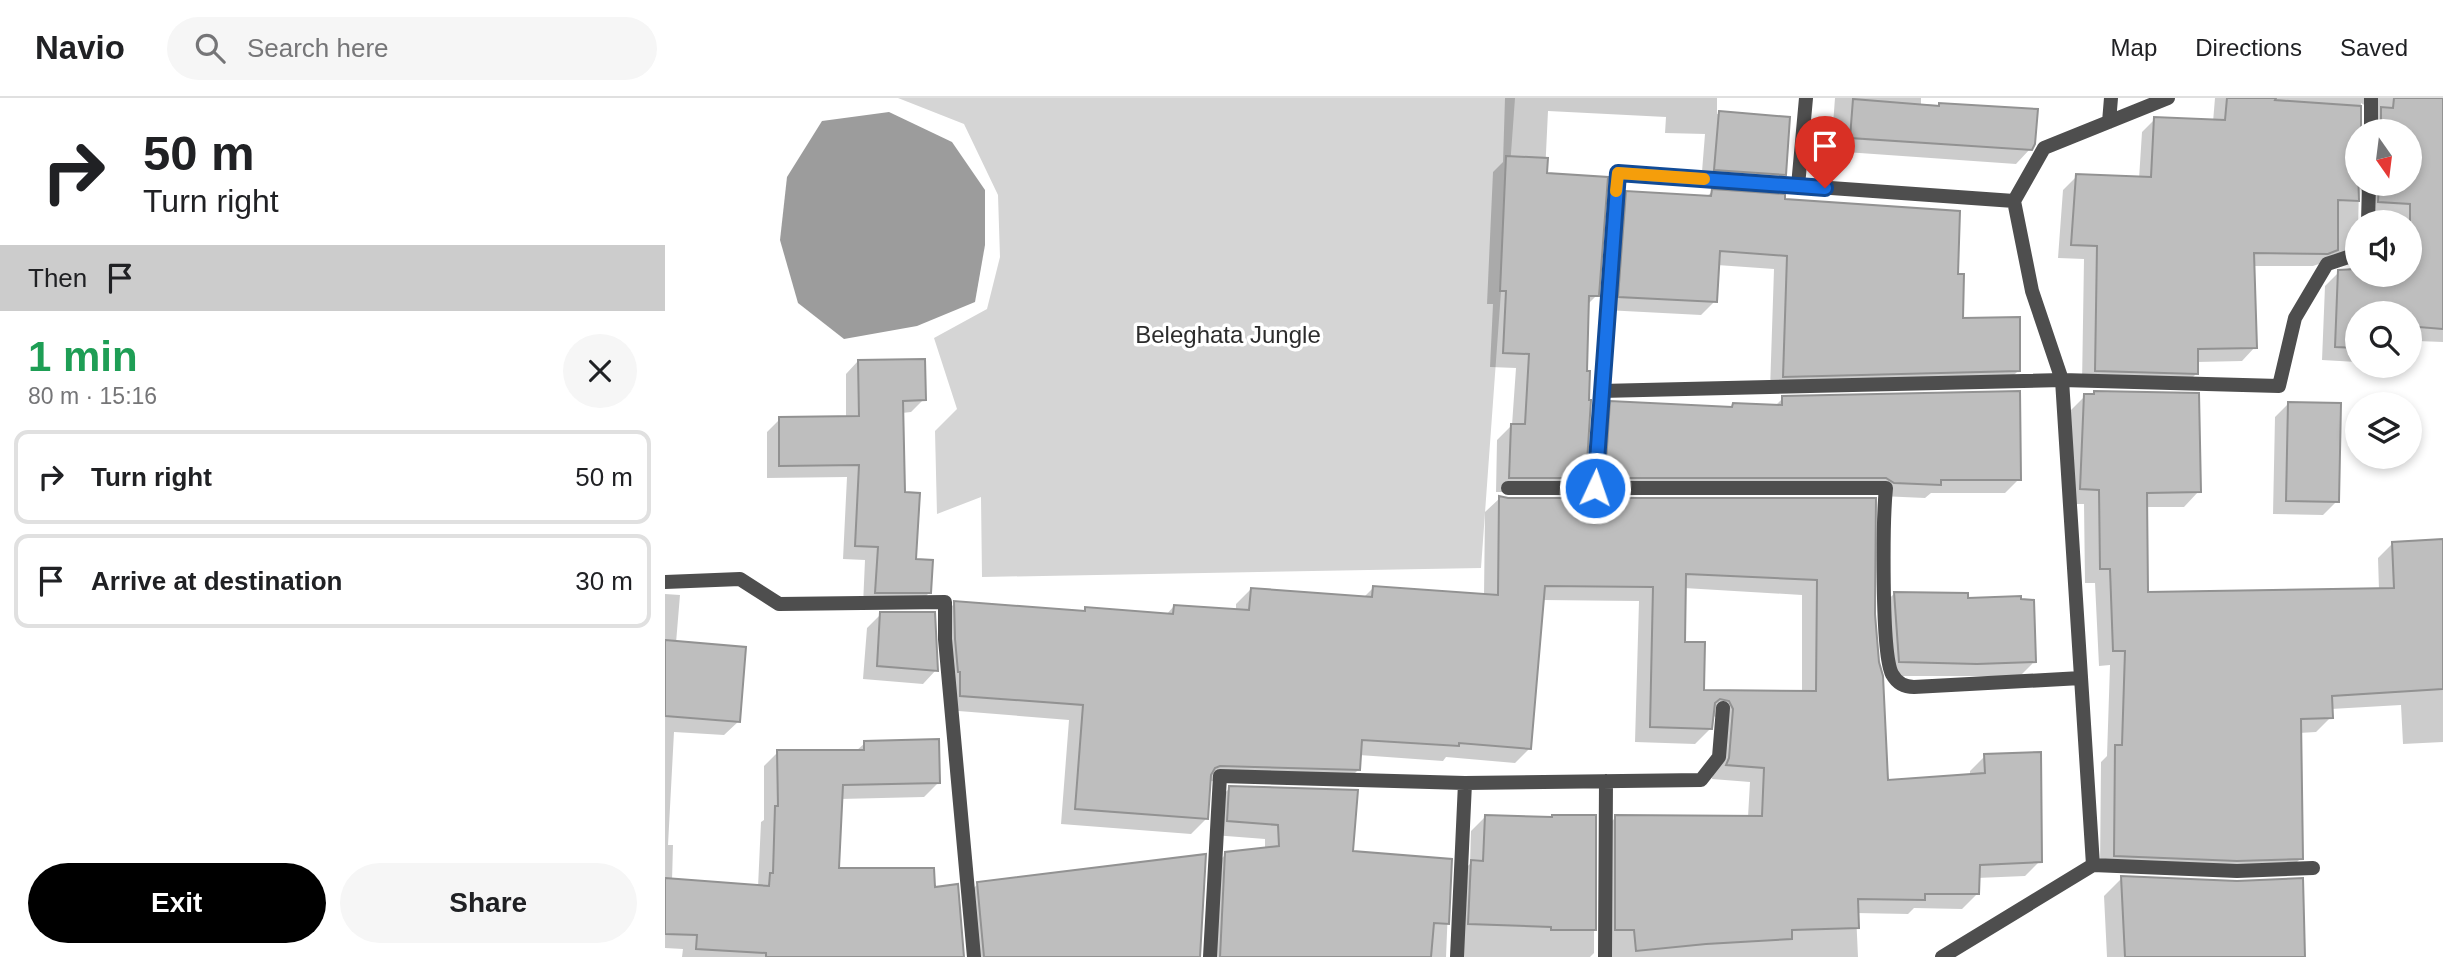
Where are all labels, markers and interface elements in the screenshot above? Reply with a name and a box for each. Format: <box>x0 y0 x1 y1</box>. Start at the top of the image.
search box <box>167 17 657 80</box>
text: Navio <box>35 29 125 66</box>
icon: search <box>191 29 229 67</box>
text: Search here <box>247 33 389 63</box>
text: Map <box>2111 34 2157 61</box>
text: Directions <box>2195 34 2302 61</box>
text: Saved <box>2340 34 2408 61</box>
pin <box>1795 116 1855 188</box>
north arrow <box>2345 119 2422 196</box>
map controls <box>2345 119 2422 469</box>
icon: right <box>28 126 119 217</box>
text: 50 m <box>143 126 255 180</box>
icon: arrive <box>1806 127 1844 165</box>
text: Turn right <box>143 183 279 219</box>
button: sound <box>2345 210 2422 287</box>
icon: arrive <box>101 259 139 297</box>
text: Then <box>28 263 87 293</box>
button: search <box>2345 301 2422 378</box>
park label: Beleghata Jungle <box>1135 321 1321 348</box>
text: 1 min <box>28 333 138 380</box>
button: close <box>563 334 637 408</box>
text: 80 m · 15:16 <box>28 383 157 409</box>
button: layers <box>2345 392 2422 469</box>
position arrow <box>1558 451 1632 525</box>
icon: right <box>32 458 70 496</box>
text: Turn right <box>91 462 212 492</box>
text: 50 m <box>575 462 633 492</box>
icon: arrive <box>32 562 70 600</box>
text: Arrive at destination <box>91 566 342 596</box>
text: 30 m <box>575 566 633 596</box>
button: Exit <box>28 863 326 943</box>
button: Share <box>340 863 637 943</box>

